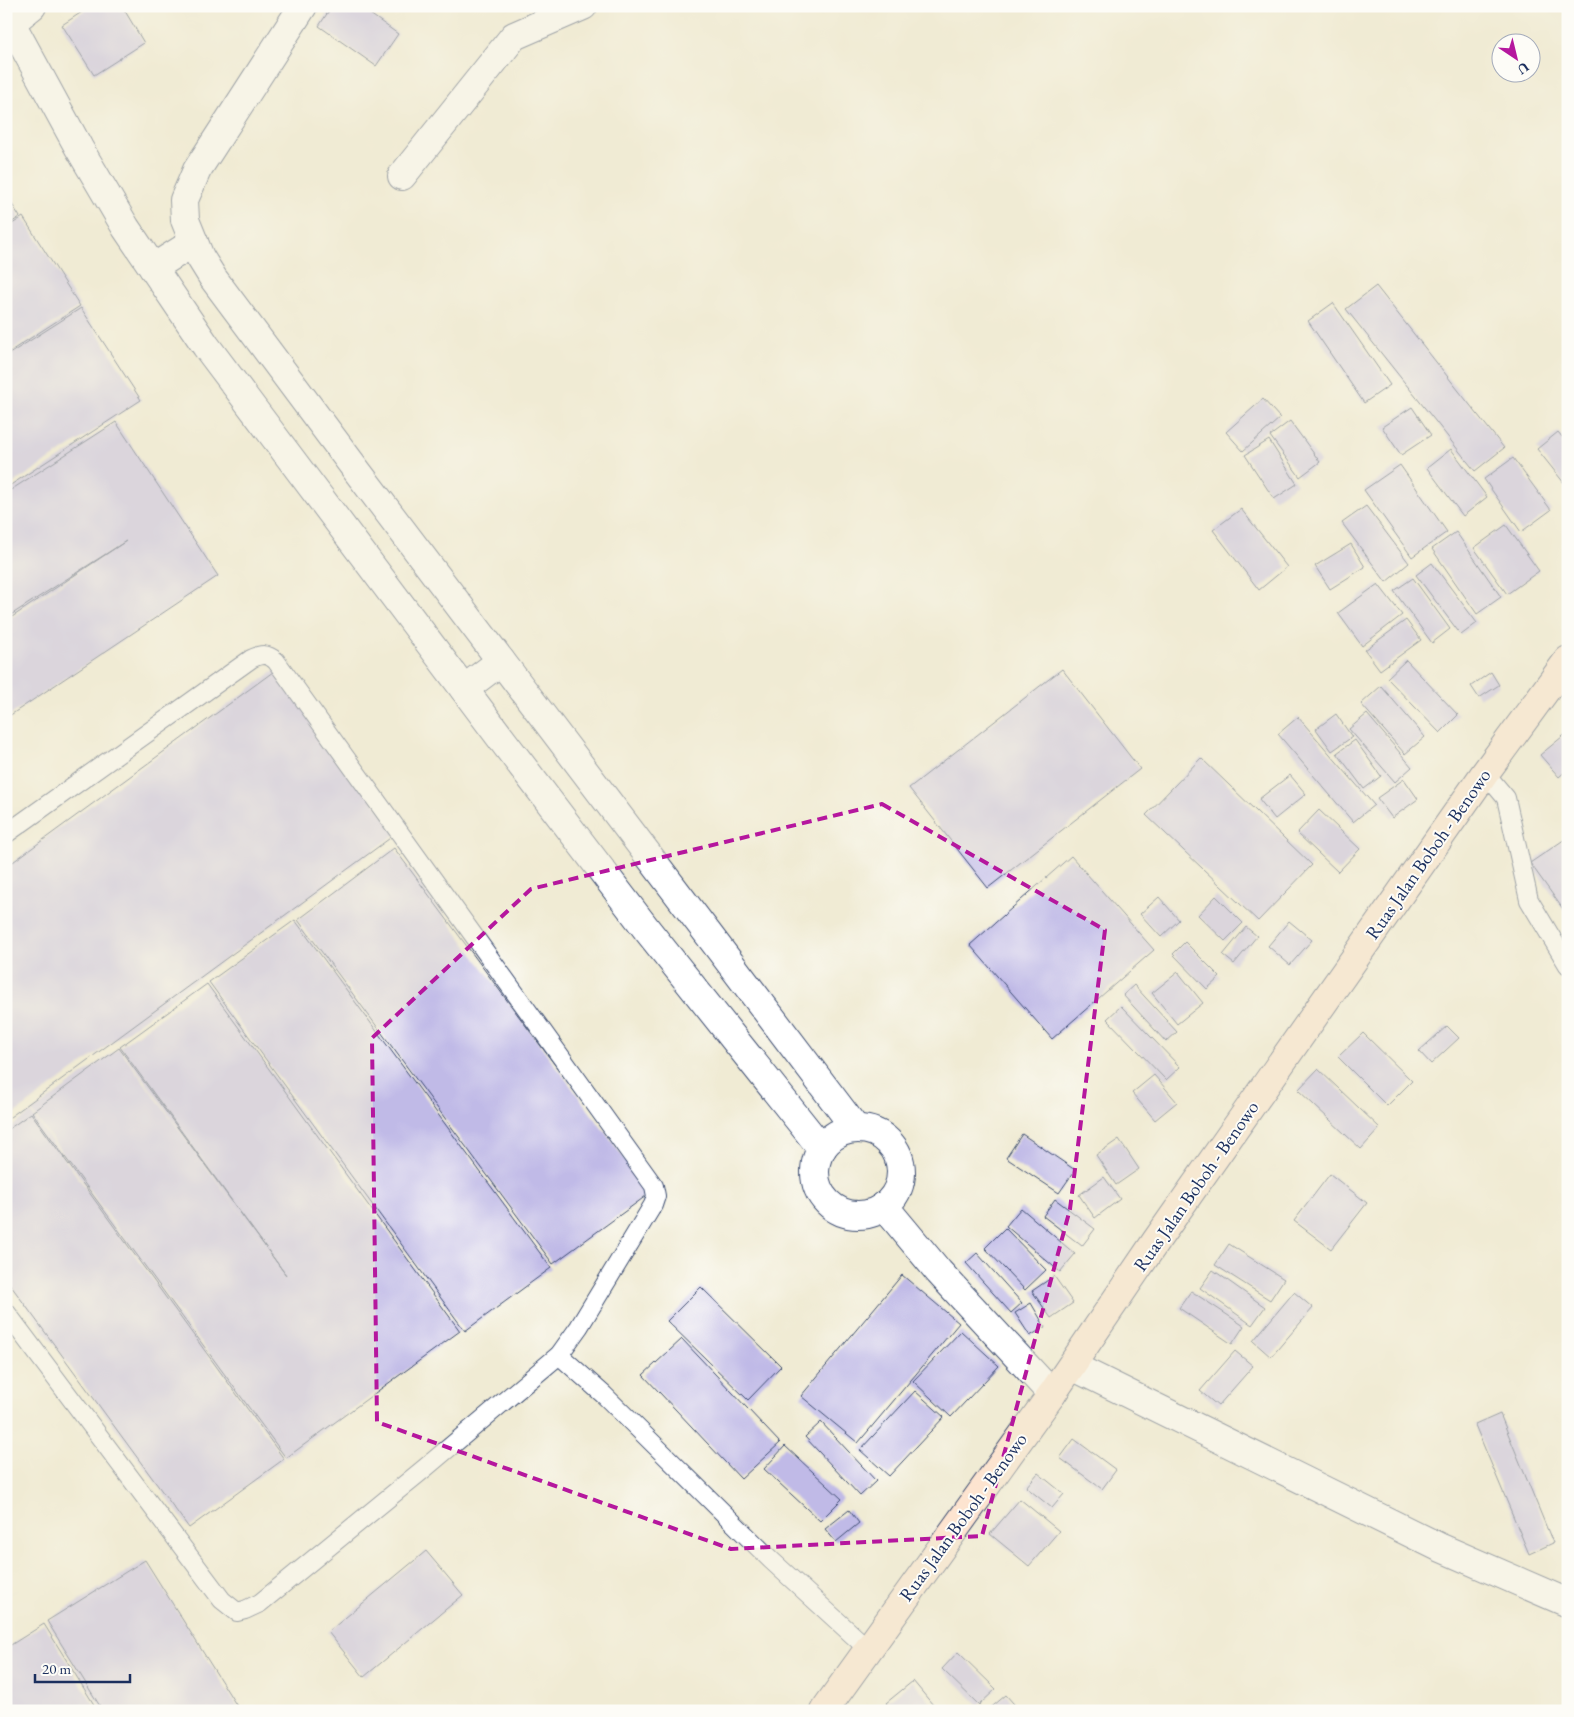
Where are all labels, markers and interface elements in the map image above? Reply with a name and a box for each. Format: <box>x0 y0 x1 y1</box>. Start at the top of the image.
north arrow <box>1492 32 1542 82</box>
text: U <box>1514 58 1533 79</box>
street label: Ruas Jalan Boboh - Benowo <box>1360 764 1496 944</box>
street label: Ruas Jalan Boboh - Benowo <box>1128 1096 1264 1276</box>
street label: Ruas Jalan Boboh - Benowo <box>893 1428 1033 1606</box>
scale bar <box>35 1652 130 1684</box>
text: 20 m <box>42 1659 71 1678</box>

